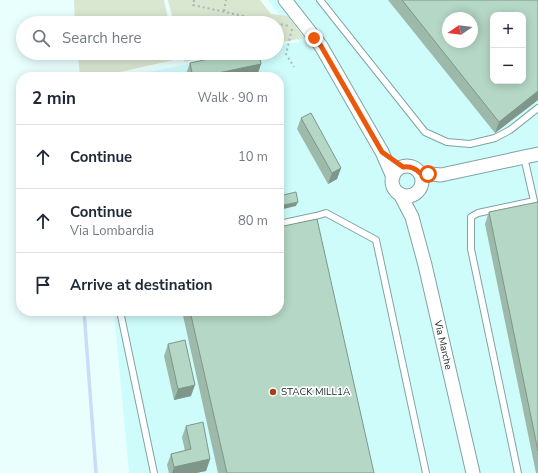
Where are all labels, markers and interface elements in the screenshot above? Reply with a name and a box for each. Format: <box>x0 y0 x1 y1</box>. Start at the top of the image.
north arrow <box>442 12 478 48</box>
map controls <box>490 12 526 84</box>
button: + <box>490 12 526 48</box>
search box <box>16 16 284 60</box>
icon: search <box>30 27 52 49</box>
text: Search here <box>62 28 142 48</box>
route end <box>305 29 323 47</box>
button: − <box>490 48 526 84</box>
text: 2 min <box>32 87 76 110</box>
text: Walk · 90 m <box>197 89 268 107</box>
icon: ahead <box>32 146 54 168</box>
text: Continue <box>70 147 132 167</box>
text: 10 m <box>238 148 268 166</box>
route start <box>419 165 437 183</box>
text: Continue <box>70 202 132 222</box>
icon: ahead <box>32 210 54 232</box>
text: 80 m <box>238 212 268 230</box>
text: Via Lombardia <box>70 222 154 240</box>
icon: arrive <box>32 274 54 296</box>
text: Arrive at destination <box>70 275 213 295</box>
street label: Via Marche <box>430 318 455 371</box>
place label: STACK MILL1A <box>281 385 351 399</box>
marker: STACK MILL1A <box>268 387 278 397</box>

